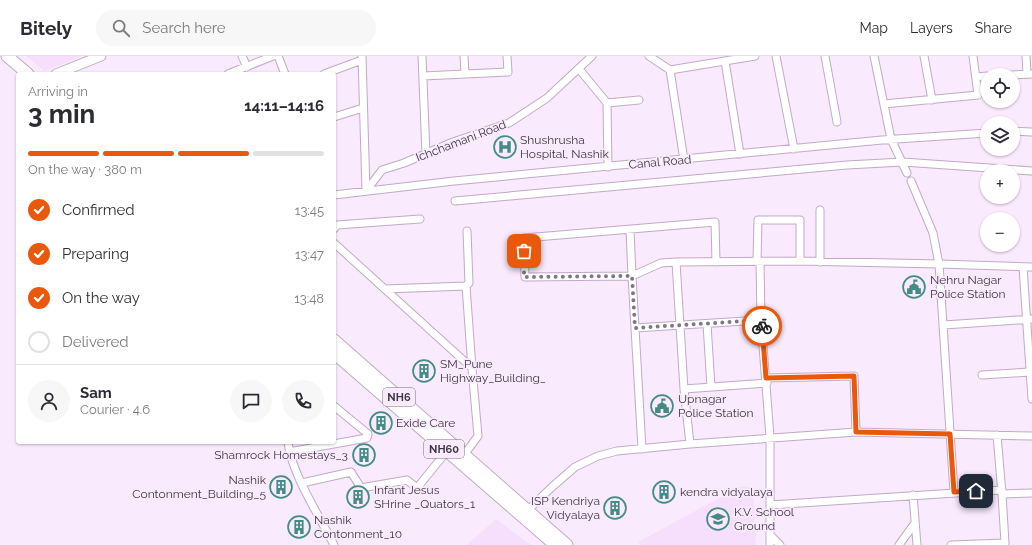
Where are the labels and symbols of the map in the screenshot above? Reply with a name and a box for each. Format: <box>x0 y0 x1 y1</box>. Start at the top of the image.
street label: Ichchamani Road <box>414 117 508 165</box>
place label: Shushrusha Hospital, Nashik <box>520 133 609 161</box>
hospital icon: Shushrusha Hospital, Nashik <box>492 134 518 160</box>
street label: Canal Road <box>628 152 692 172</box>
pin <box>507 234 541 268</box>
place label: Nehru Nagar Police Station <box>930 273 1005 301</box>
public building icon: Nehru Nagar Police Station <box>901 274 927 300</box>
courier <box>742 306 782 346</box>
place label: SM_Pune Highway_Building_ <box>440 357 546 385</box>
building icon: SM_Pune Highway_Building_ <box>411 358 437 384</box>
road number: NH6 <box>383 388 415 406</box>
place label: Upnagar Police Station <box>678 392 753 420</box>
public building icon: Upnagar Police Station <box>649 393 675 419</box>
building icon: Exide Care <box>368 410 394 436</box>
place label: Exide Care <box>396 416 455 430</box>
road number: NH60 <box>424 440 464 458</box>
building icon: Shamrock Homestays_3 <box>351 442 377 468</box>
place label: Shamrock Homestays_3 <box>214 448 348 462</box>
place label: Nashik Contonment_Building_5 <box>132 473 267 501</box>
building icon: Nashik Contonment_Building_5 <box>268 474 294 500</box>
pin <box>959 474 993 508</box>
building icon: kendra vidyalaya <box>651 479 677 505</box>
place label: Infant Jesus SHrine _Quators_1 <box>374 483 475 511</box>
building icon: Infant Jesus SHrine _Quators_1 <box>345 484 371 510</box>
place label: kendra vidyalaya <box>680 485 773 499</box>
place label: ISP Kendriya Vidyalaya <box>531 494 600 522</box>
building icon: ISP Kendriya Vidyalaya <box>602 495 628 521</box>
place label: K.V. School Ground <box>734 505 795 533</box>
school or university icon: K.V. School Ground <box>705 506 731 532</box>
place label: Nashik Contonment_10 <box>314 513 402 541</box>
building icon: Nashik Contonment_10 <box>286 514 312 540</box>

